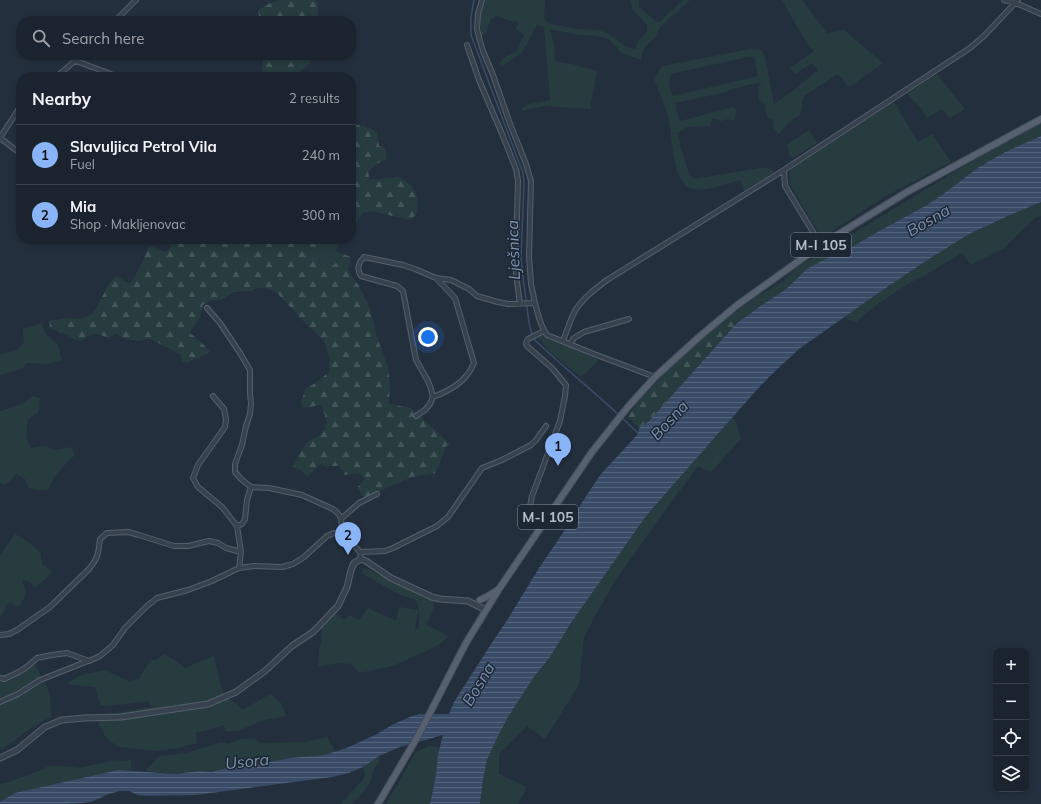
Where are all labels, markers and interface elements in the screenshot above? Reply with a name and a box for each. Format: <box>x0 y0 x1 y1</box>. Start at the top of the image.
search box <box>16 16 356 60</box>
icon: search <box>30 27 52 49</box>
text: Search here <box>62 29 144 48</box>
text: Nearby <box>32 88 91 109</box>
text: 2 results <box>289 90 340 106</box>
text: Slavuljica Petrol Vila <box>70 137 217 156</box>
text: 1 <box>41 147 49 163</box>
text: 240 m <box>302 147 340 163</box>
text: Fuel <box>70 156 95 172</box>
text: Mia <box>70 197 96 216</box>
water label: Bosna <box>903 199 954 240</box>
text: 2 <box>41 207 49 223</box>
text: 300 m <box>302 207 340 223</box>
text: Shop · Makljenovac <box>70 216 186 232</box>
water label: Lješnica <box>502 219 524 280</box>
road number: M-I 105 <box>791 233 851 257</box>
your location <box>418 327 438 347</box>
water label: Bosna <box>646 396 693 444</box>
pin: 1 <box>545 433 571 466</box>
road number: M-I 105 <box>518 505 578 529</box>
pin: 2 <box>335 522 361 555</box>
map controls <box>993 648 1029 792</box>
button: + <box>993 648 1029 684</box>
water label: Bosna <box>457 658 499 709</box>
button: − <box>993 684 1029 720</box>
button: locate <box>993 720 1029 756</box>
water label: Usora <box>224 749 270 773</box>
button: layers <box>993 756 1029 792</box>

